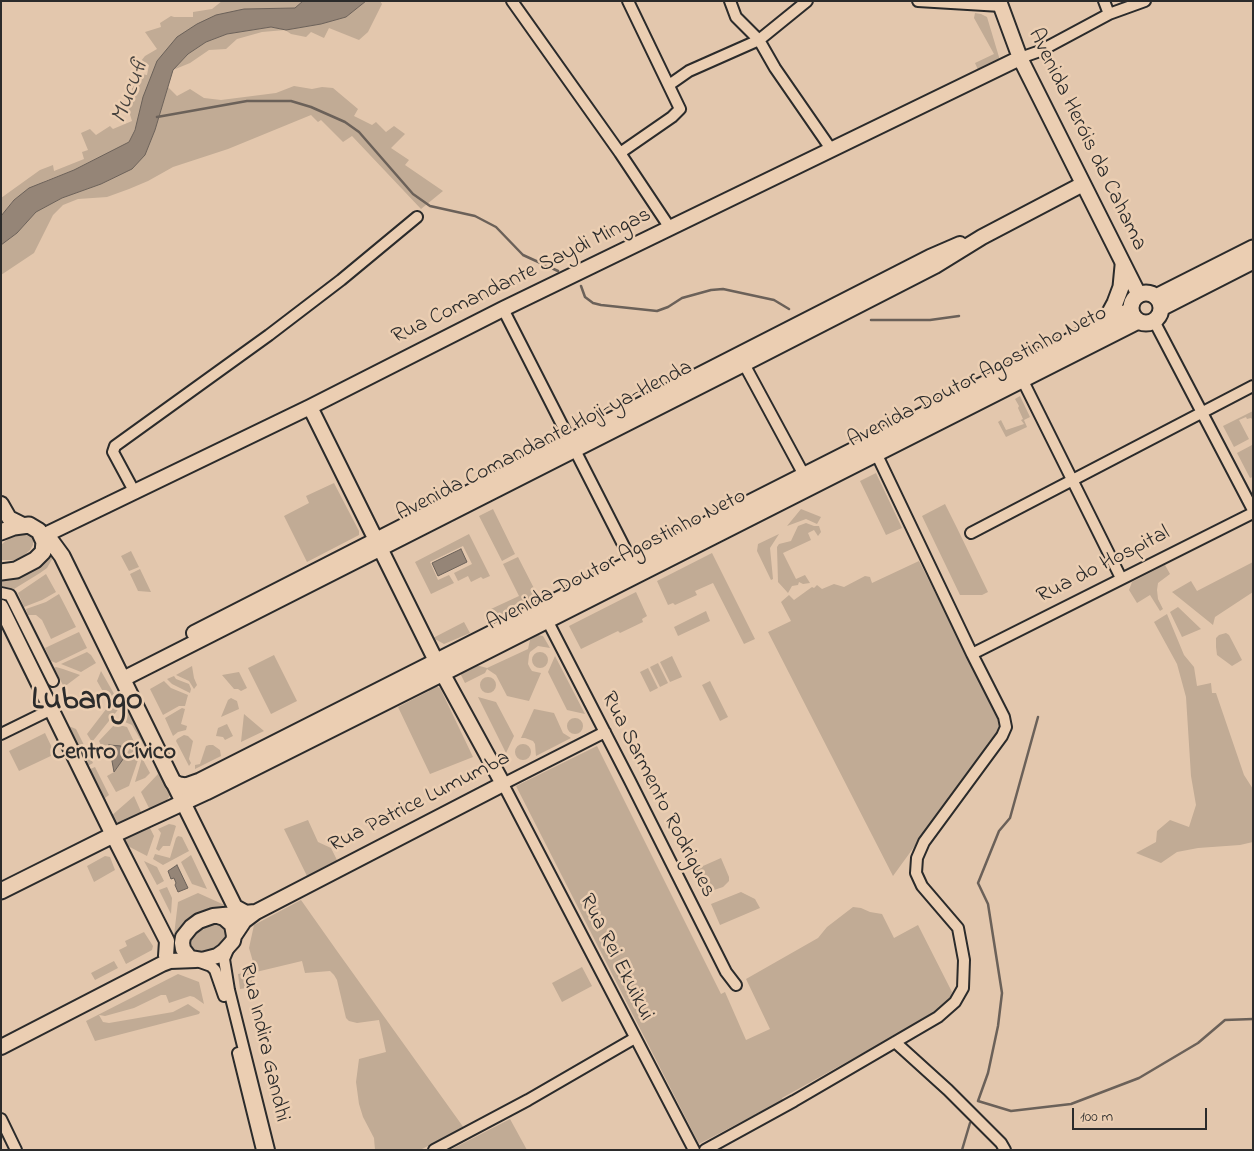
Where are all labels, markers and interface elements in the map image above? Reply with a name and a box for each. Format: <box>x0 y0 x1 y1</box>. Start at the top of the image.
street label: Avenida Heróis da Cahama <box>1021 25 1151 255</box>
water label: Mucufi <box>106 54 158 128</box>
street label: Rua Comandante Saydi Mingas <box>388 203 656 351</box>
street label: Avenida Doutor Agostinho Neto <box>844 301 1112 455</box>
street label: Avenida Comandante Hoji-ya-Henda <box>393 356 697 528</box>
street label: Avenida Doutor Agostinho Neto <box>483 484 751 638</box>
street label: Rua do Hospital <box>1033 521 1175 611</box>
district label: Lubango <box>31 684 143 722</box>
street label: Rua Sarmento Rodrigues <box>594 688 720 902</box>
district label: Centro Cívico <box>52 740 176 768</box>
street label: Rua Patrice Lumumba <box>325 746 515 860</box>
street label: Rua Rei Ekuikui <box>572 890 658 1026</box>
street label: Rua Indira Gandhi <box>232 961 294 1125</box>
scale bar <box>1074 1098 1209 1130</box>
text: 100 m <box>1080 1106 1113 1128</box>

